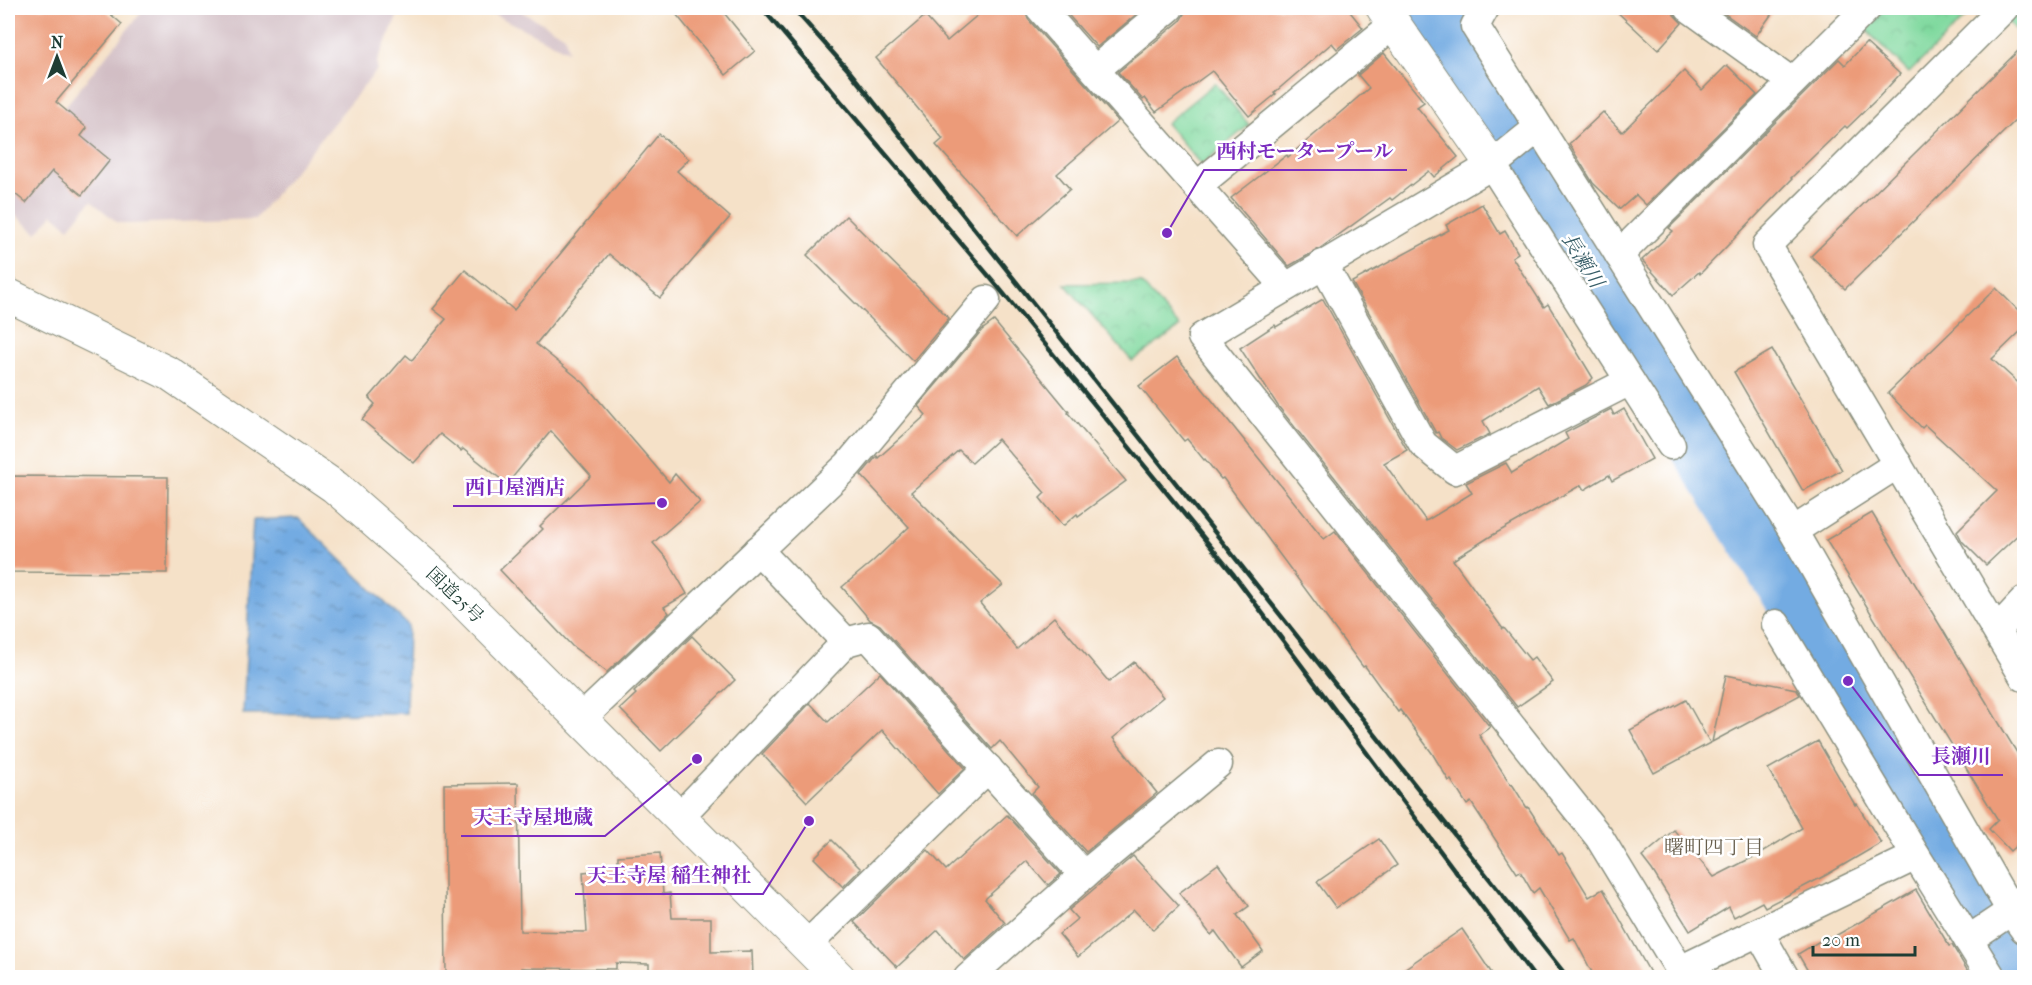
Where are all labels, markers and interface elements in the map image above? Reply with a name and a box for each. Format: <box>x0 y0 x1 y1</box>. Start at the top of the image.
north arrow <box>27 27 87 87</box>
text: N <box>51 33 64 52</box>
callout: 西村モータープール <box>1204 132 1407 170</box>
text: 西村モータープール <box>1216 140 1394 163</box>
water label: 長瀬川 <box>1557 229 1609 293</box>
callout: 西口屋酒店 <box>453 468 577 506</box>
text: 西口屋酒店 <box>465 476 565 499</box>
street label: 国道25号 <box>422 563 488 628</box>
callout: 長瀬川 <box>1919 737 2003 775</box>
text: 長瀬川 <box>1931 745 1991 768</box>
callout: 天王寺屋地蔵 <box>461 798 605 836</box>
text: 天王寺屋地蔵 <box>473 806 593 829</box>
district label: 曙町四丁目 <box>1664 836 1764 859</box>
callout: 天王寺屋 稲生神社 <box>575 856 763 894</box>
text: 天王寺屋 稲生神社 <box>587 864 751 887</box>
scale bar <box>1813 919 1915 957</box>
text: 20 m <box>1822 930 1860 951</box>

